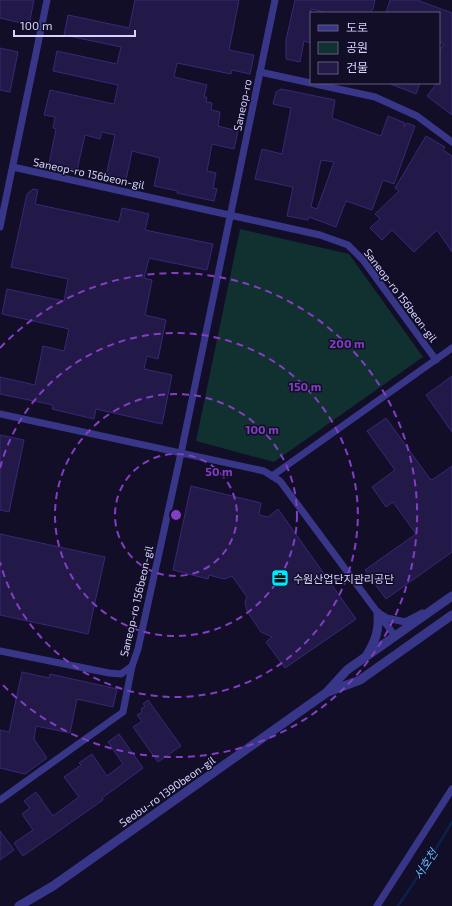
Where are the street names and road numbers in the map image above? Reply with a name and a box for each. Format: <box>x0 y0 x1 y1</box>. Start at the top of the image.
street label: Saneop-ro <box>230 78 254 132</box>
street label: Saneop-ro 156beon-gil <box>32 155 147 191</box>
street label: Saneop-ro 156beon-gil <box>362 246 441 345</box>
street label: Saneop-ro 156beon-gil <box>117 544 155 658</box>
street label: Seobu-ro 1390beon-gil <box>117 753 218 829</box>

